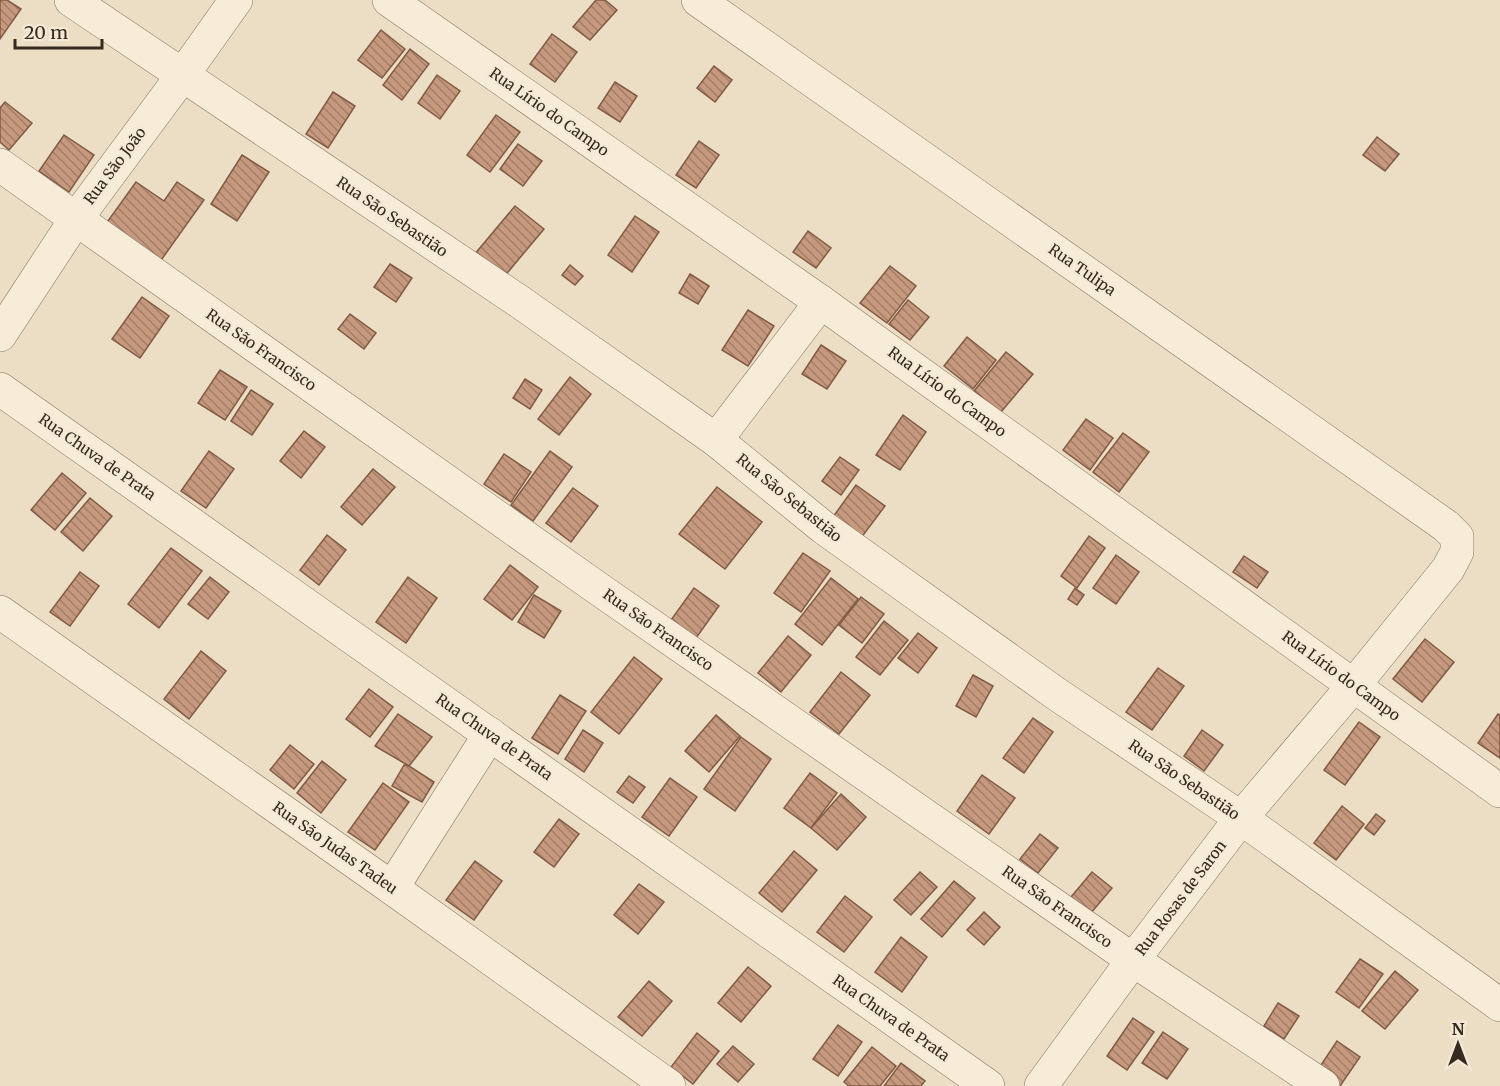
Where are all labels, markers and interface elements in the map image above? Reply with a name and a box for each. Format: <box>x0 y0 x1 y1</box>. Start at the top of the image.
scale bar <box>15 12 102 50</box>
text: 20 m <box>24 21 68 44</box>
street label: Rua Lírio do Campo <box>486 63 613 160</box>
street label: Rua São João <box>79 123 150 208</box>
street label: Rua São Sebastião <box>333 172 452 261</box>
street label: Rua Tulipa <box>1045 240 1120 300</box>
street label: Rua São Francisco <box>203 304 320 395</box>
street label: Rua Lírio do Campo <box>884 342 1010 441</box>
street label: Rua Chuva de Prata <box>35 409 159 504</box>
street label: Rua São Sebastião <box>733 449 846 546</box>
street label: Rua São Francisco <box>600 584 717 675</box>
street label: Rua Lírio do Campo <box>1278 626 1404 725</box>
street label: Rua Chuva de Prata <box>432 689 556 784</box>
street label: Rua São Sebastião <box>1125 735 1244 824</box>
street label: Rua São Judas Tadeu <box>269 797 401 898</box>
street label: Rua Rosas de Saron <box>1131 836 1230 959</box>
street label: Rua São Francisco <box>999 861 1116 952</box>
street label: Rua Chuva de Prata <box>829 970 953 1065</box>
north arrow <box>1428 1014 1488 1074</box>
text: N <box>1452 1019 1465 1039</box>

